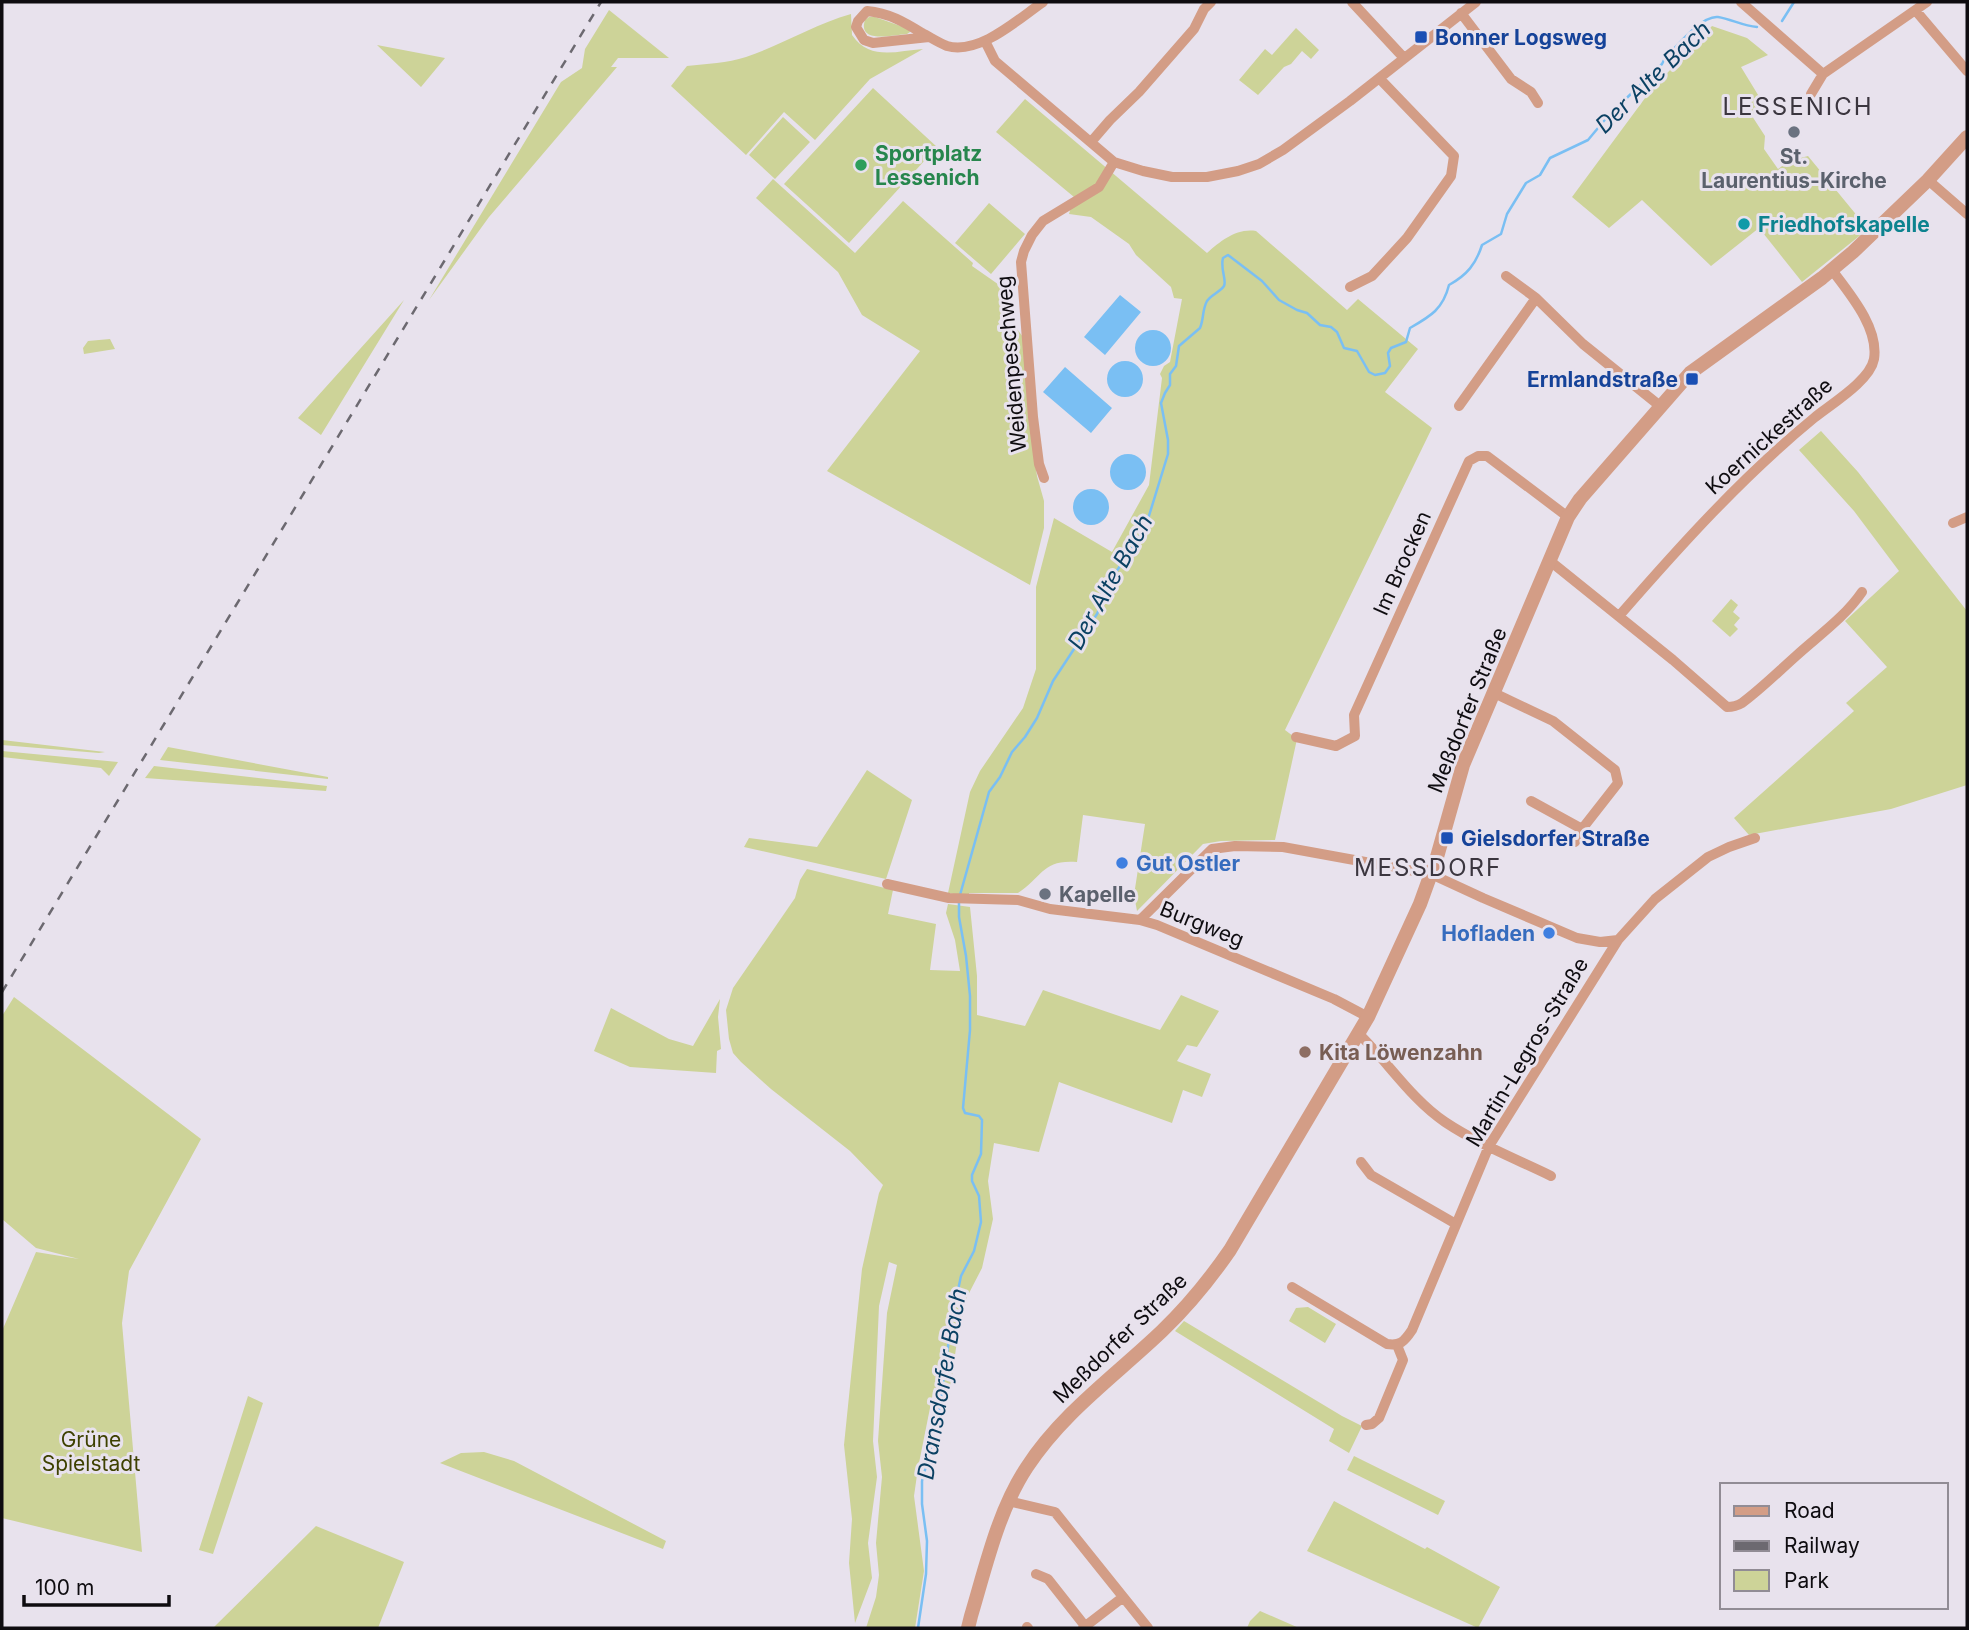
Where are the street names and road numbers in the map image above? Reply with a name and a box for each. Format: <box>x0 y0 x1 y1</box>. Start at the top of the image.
street label: Weidenpeschweg <box>991 275 1031 453</box>
street label: Koernickestraße <box>1700 373 1838 499</box>
street label: Im Brocken <box>1368 507 1436 619</box>
street label: Meßdorfer Straße <box>1422 624 1512 796</box>
street label: Burgweg <box>1156 896 1248 952</box>
street label: Martin-Legros-Straße <box>1461 953 1593 1151</box>
street label: Meßdorfer Straße <box>1048 1268 1192 1408</box>

